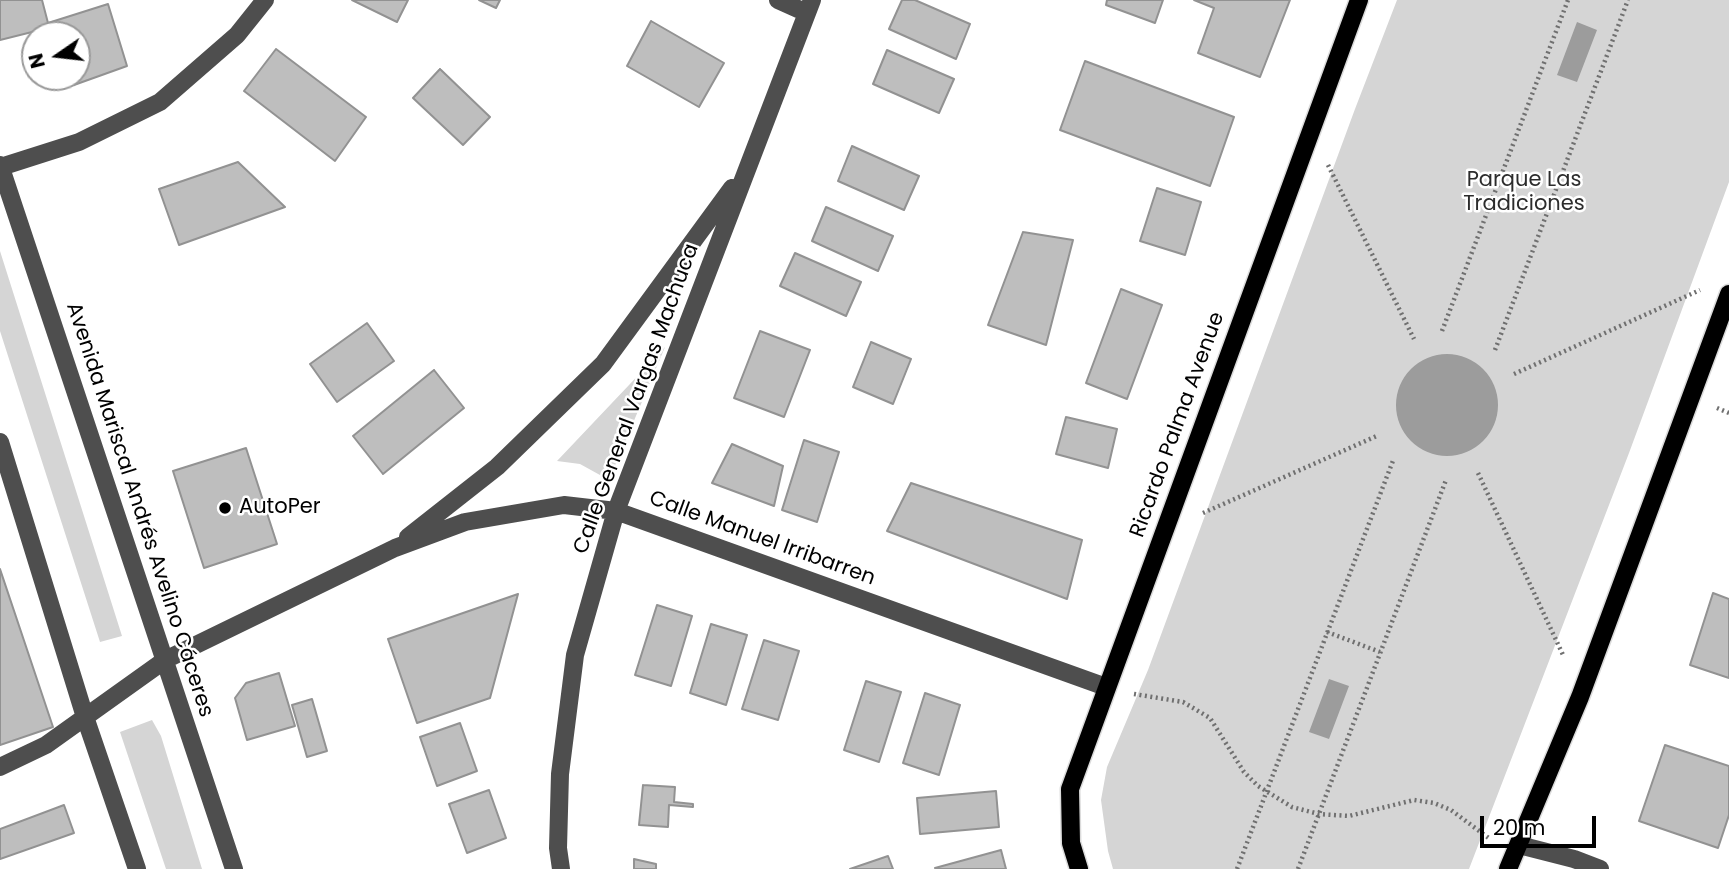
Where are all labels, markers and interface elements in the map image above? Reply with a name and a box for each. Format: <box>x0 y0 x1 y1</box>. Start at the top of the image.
north arrow <box>21 21 91 91</box>
text: N <box>22 51 52 71</box>
park label: Parque Las Tradiciones <box>1463 168 1585 218</box>
street label: Calle General Vargas Machuca <box>569 241 705 557</box>
street label: Avenida Mariscal Andrés Avelino Cáceres <box>60 299 218 721</box>
street label: Ricardo Palma Avenue <box>1126 309 1230 541</box>
street label: Calle Manuel Irribarren <box>645 486 879 592</box>
place label: AutoPer <box>239 495 321 521</box>
marker: AutoPer <box>217 500 233 516</box>
scale bar <box>1484 802 1600 846</box>
text: 20 m <box>1493 813 1546 842</box>

